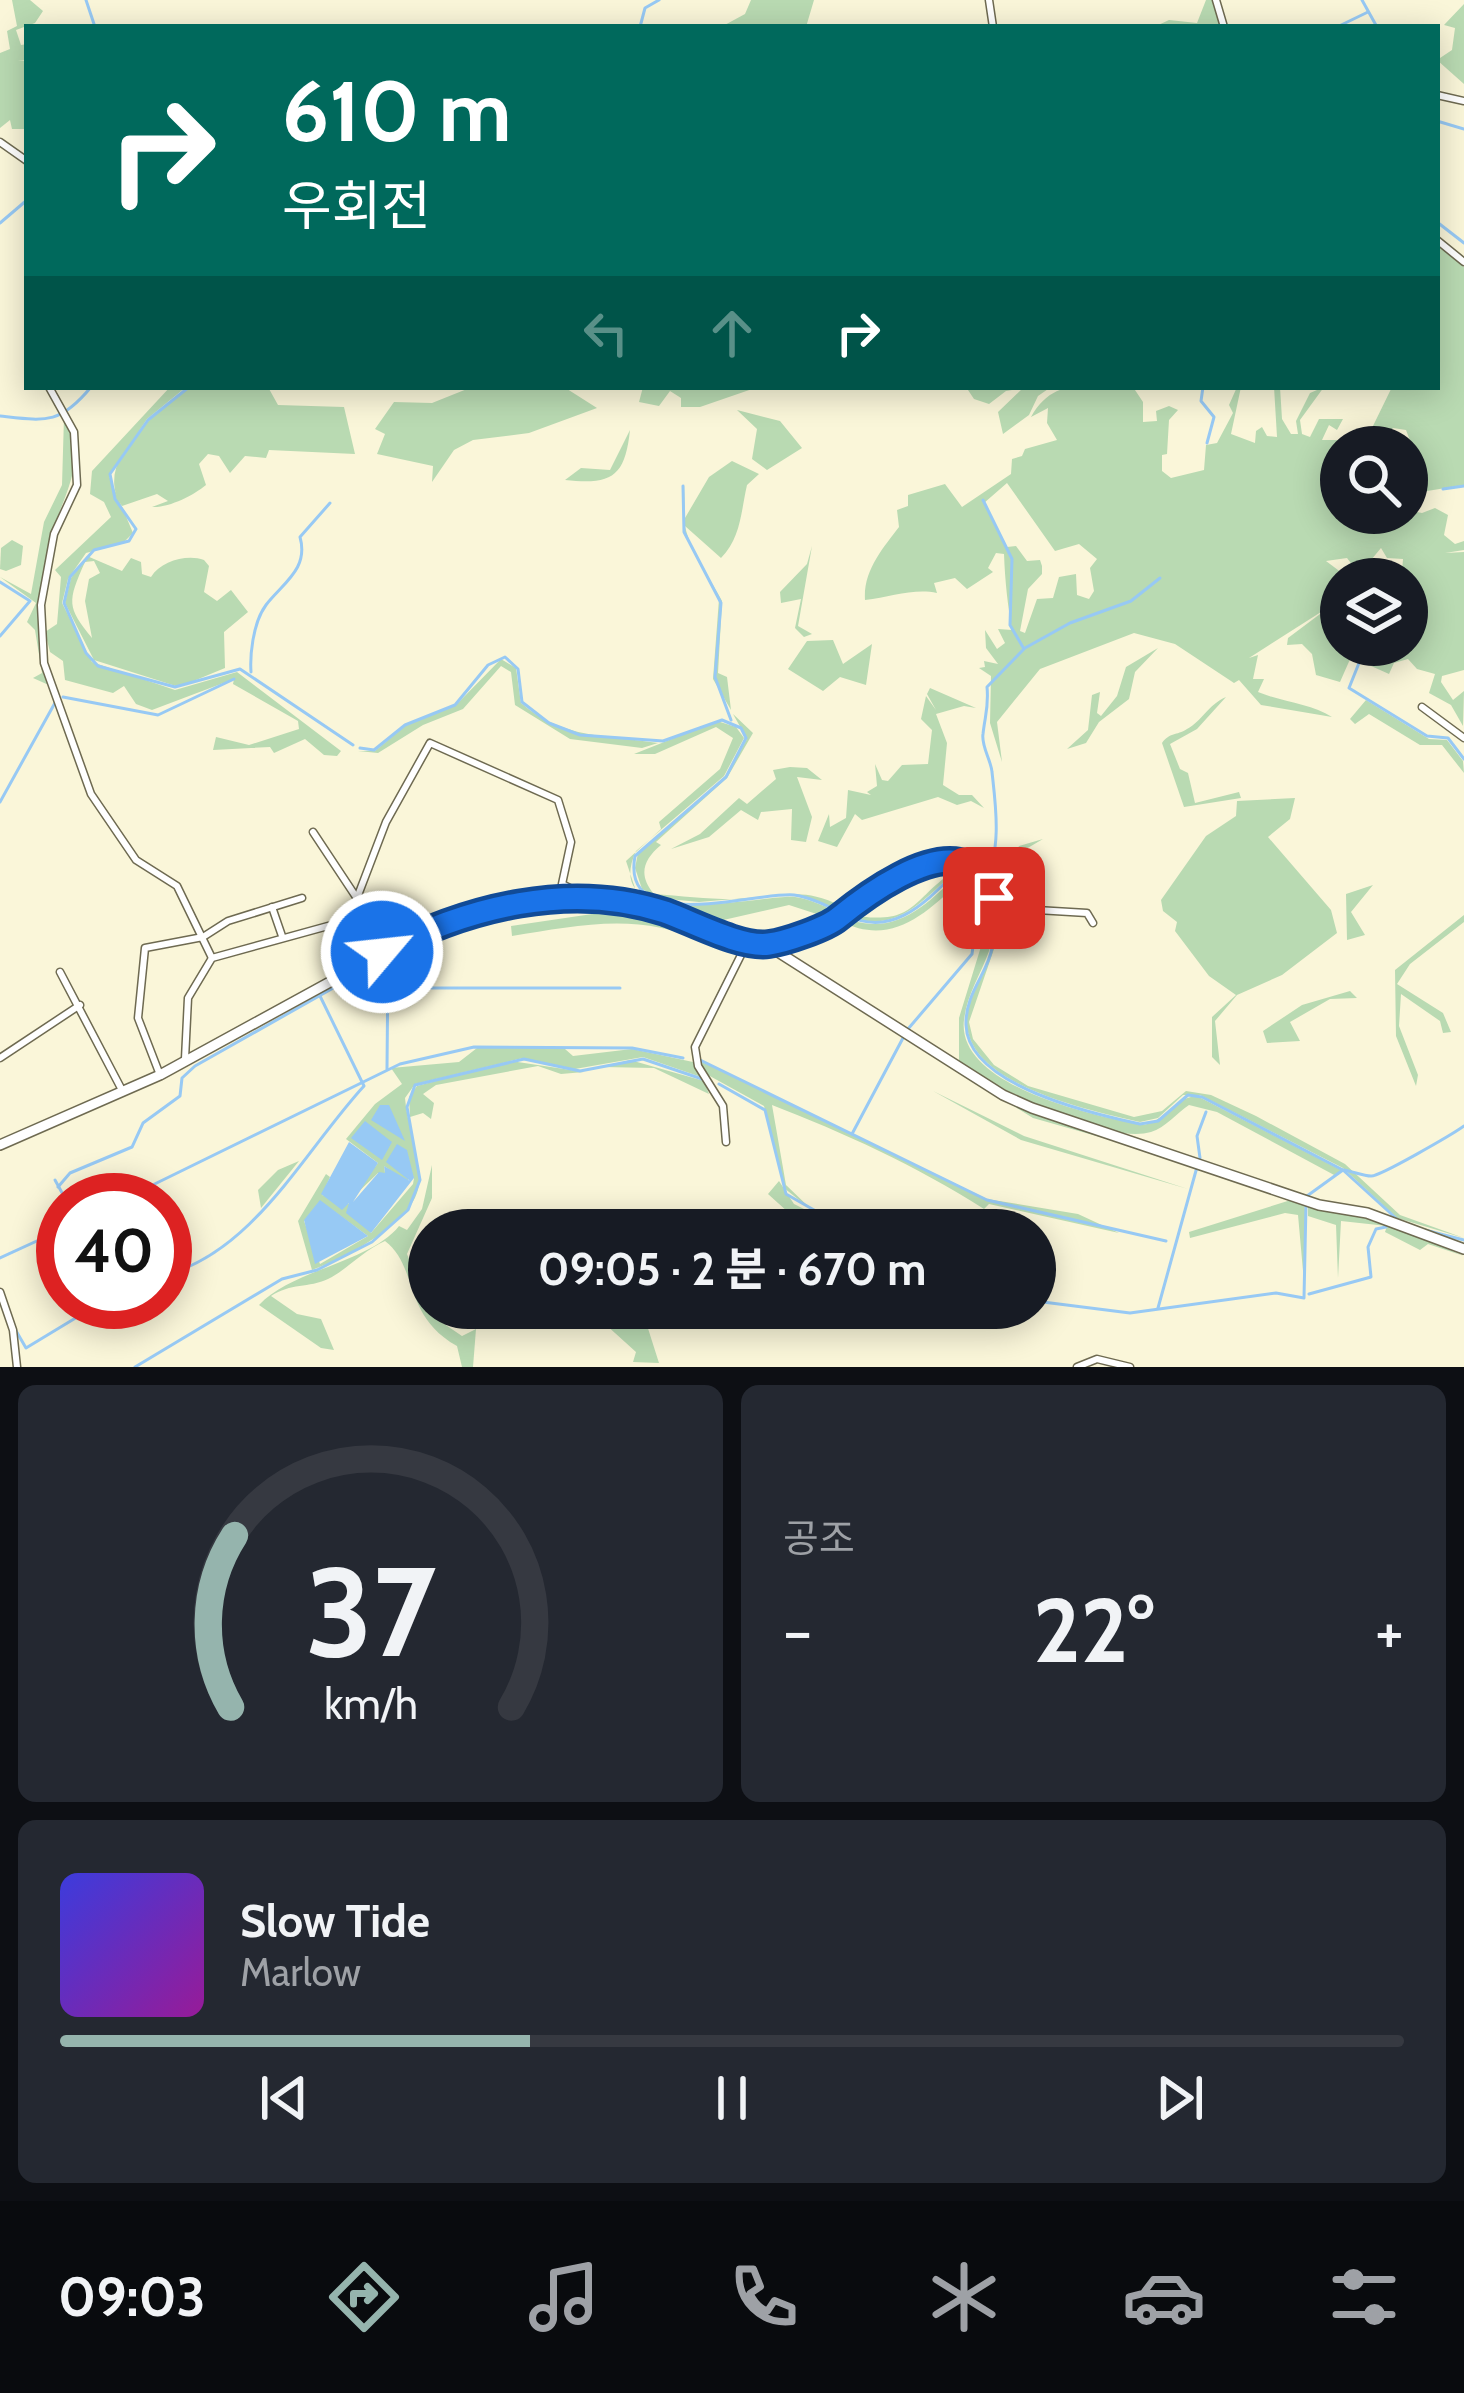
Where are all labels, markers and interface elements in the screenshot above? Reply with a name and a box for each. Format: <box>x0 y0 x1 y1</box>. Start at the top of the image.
text: 610 m <box>282 60 511 162</box>
icon: right <box>84 72 240 228</box>
text: 우회전 <box>282 173 431 239</box>
icon: left <box>573 300 639 366</box>
icon: ahead <box>699 300 765 366</box>
icon: right <box>825 300 891 366</box>
map controls <box>1320 426 1428 666</box>
button: search <box>1320 426 1428 534</box>
button: layers <box>1320 558 1428 666</box>
pin <box>943 847 1045 949</box>
icon: arrive <box>961 865 1027 931</box>
position arrow <box>319 889 445 1015</box>
speed limit sign: 40 <box>36 1173 192 1329</box>
text: 09:05 · 2 분 · 670 m <box>538 1242 926 1296</box>
text: 공조 <box>783 1514 855 1562</box>
text: 37 <box>305 1536 436 1687</box>
text: 22° <box>1033 1575 1154 1685</box>
text: − <box>783 1590 812 1671</box>
text: + <box>1375 1590 1404 1671</box>
text: km/h <box>324 1677 417 1729</box>
text: Slow Tide <box>240 1894 430 1948</box>
text: Marlow <box>240 1948 361 1996</box>
icon: previous <box>251 2065 317 2131</box>
icon: pause <box>699 2065 765 2131</box>
icon: next <box>1147 2065 1213 2131</box>
icon: directions <box>322 2255 406 2339</box>
icon: music <box>522 2255 606 2339</box>
icon: phone <box>722 2255 806 2339</box>
icon: climate <box>922 2255 1006 2339</box>
icon: car <box>1122 2255 1206 2339</box>
icon: filters <box>1322 2255 1406 2339</box>
text: 09:03 <box>58 2264 206 2330</box>

